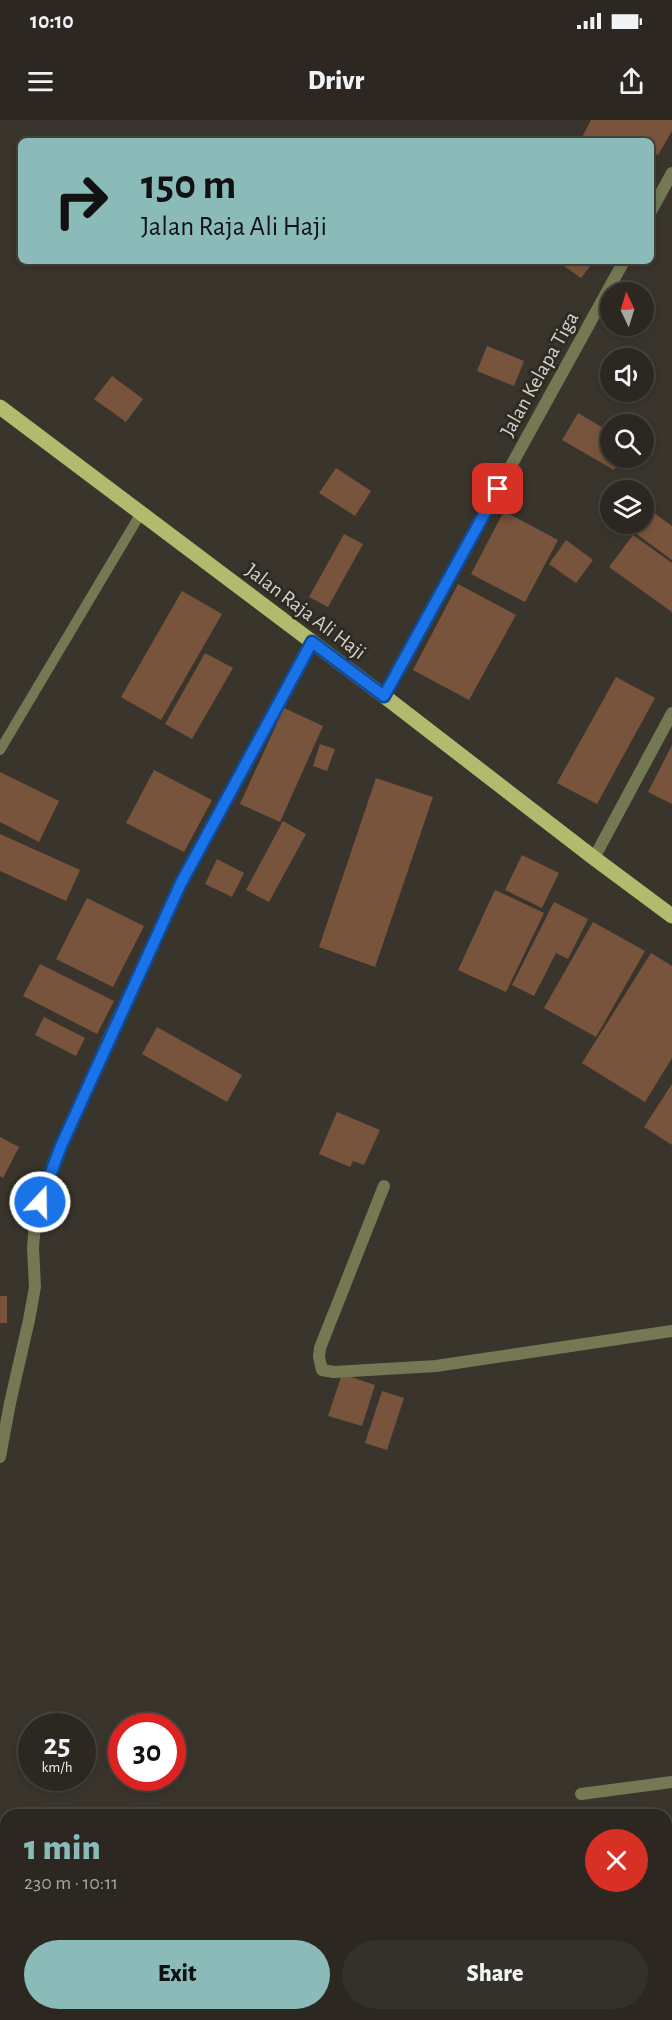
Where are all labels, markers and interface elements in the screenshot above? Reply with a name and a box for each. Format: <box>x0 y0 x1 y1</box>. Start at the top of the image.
text: 10:10 <box>30 10 74 32</box>
icon: menu <box>24 65 57 98</box>
icon: share <box>615 65 648 98</box>
text: Drivr <box>308 67 364 94</box>
icon: right <box>42 162 120 240</box>
text: 150 m <box>141 164 236 206</box>
text: Jalan Raja Ali Haji <box>141 213 327 240</box>
north arrow <box>600 282 654 336</box>
map controls <box>600 282 654 534</box>
street label: Jalan Kelapa Tiga <box>497 308 583 440</box>
button: sound <box>600 348 654 402</box>
button: search <box>600 414 654 468</box>
pin <box>472 463 523 514</box>
icon: arrive <box>481 472 514 505</box>
button: layers <box>600 480 654 534</box>
street label: Jalan Raja Ali Haji <box>242 559 370 663</box>
position arrow <box>8 1170 72 1234</box>
speed limit sign: 30 <box>108 1713 186 1791</box>
text: 25 <box>43 1730 71 1760</box>
text: km/h <box>42 1760 72 1775</box>
button: close <box>585 1829 648 1892</box>
text: 1 min <box>24 1830 101 1866</box>
text: 230 m · 10:11 <box>24 1873 118 1893</box>
button: Exit <box>24 1940 330 2009</box>
button: Share <box>342 1940 648 2009</box>

